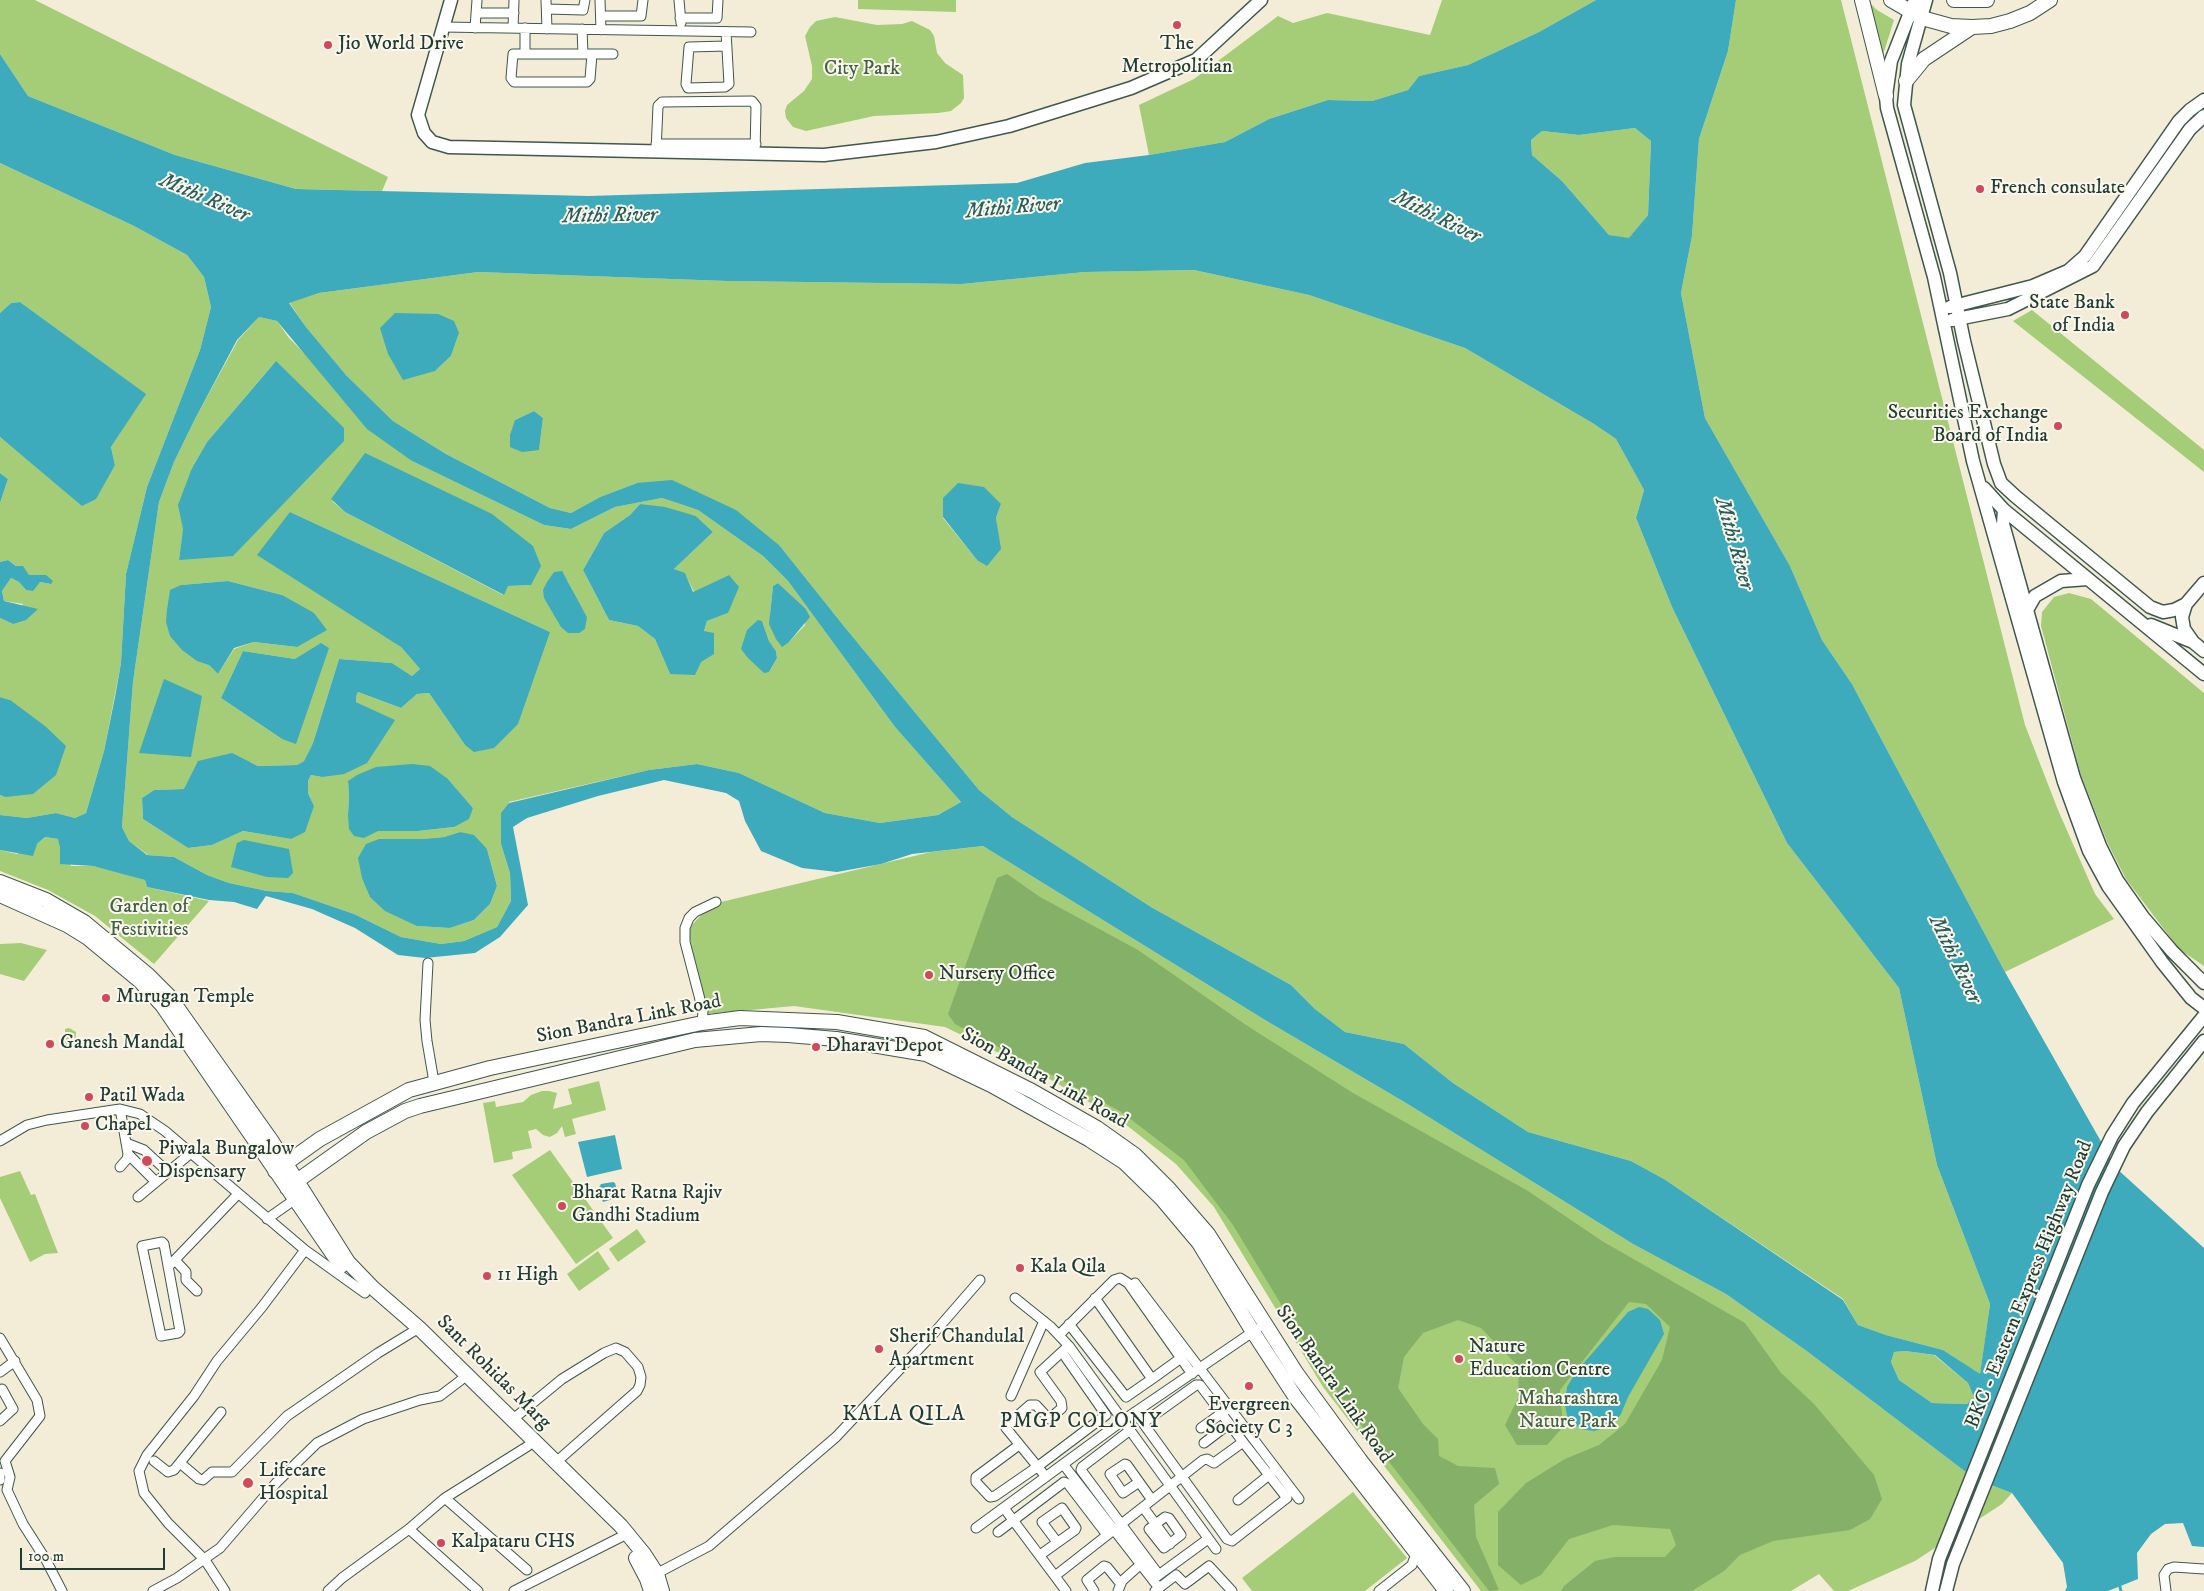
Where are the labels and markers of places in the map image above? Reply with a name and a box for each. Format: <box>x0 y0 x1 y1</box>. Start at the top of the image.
marker: The Metropolitian <box>1171 19 1183 31</box>
place label: Jio World Drive <box>338 33 464 57</box>
place label: The Metropolitian <box>1121 33 1233 80</box>
marker: Jio World Drive <box>322 39 334 51</box>
place label: French consulate <box>1990 177 2125 201</box>
marker: French consulate <box>1974 183 1986 195</box>
place label: State Bank of India <box>2029 292 2115 339</box>
marker: State Bank of India <box>2119 309 2131 321</box>
place label: Securities Exchange Board of India <box>1888 402 2048 449</box>
marker: Securities Exchange Board of India <box>2052 420 2064 432</box>
place label: Nursery Office <box>939 963 1055 987</box>
marker: Nursery Office <box>923 969 935 981</box>
place label: Murugan Temple <box>116 986 254 1010</box>
marker: Murugan Temple <box>100 992 112 1004</box>
place label: Ganesh Mandal <box>60 1032 184 1056</box>
place label: Dharavi Depot <box>826 1035 943 1059</box>
marker: Ganesh Mandal <box>44 1038 56 1050</box>
marker: Dharavi Depot <box>810 1041 822 1053</box>
place label: Patil Wada <box>99 1085 185 1109</box>
marker: Patil Wada <box>83 1091 95 1103</box>
place label: Chapel <box>95 1114 152 1138</box>
marker: Chapel <box>79 1120 91 1132</box>
place label: Piwala Bungalow Dispensary <box>158 1138 294 1185</box>
marker: Piwala Bungalow Dispensary <box>140 1154 154 1168</box>
place label: Bharat Ratna Rajiv Gandhi Stadium <box>572 1182 722 1229</box>
marker: Bharat Ratna Rajiv Gandhi Stadium <box>556 1200 568 1212</box>
place label: Kala Qila <box>1030 1256 1106 1280</box>
marker: Kala Qila <box>1014 1262 1026 1274</box>
place label: 11 High <box>497 1264 558 1288</box>
marker: 11 High <box>481 1270 493 1282</box>
place label: Sherif Chandulal Apartment <box>889 1326 1024 1373</box>
place label: Nature Education Centre <box>1469 1336 1610 1383</box>
marker: Sherif Chandulal Apartment <box>873 1343 885 1355</box>
marker: Nature Education Centre <box>1453 1353 1465 1365</box>
marker: Evergreen Society C 3 <box>1243 1380 1255 1392</box>
place label: Evergreen Society C 3 <box>1205 1394 1293 1441</box>
place label: Lifecare Hospital <box>259 1460 328 1507</box>
marker: Lifecare Hospital <box>241 1476 255 1490</box>
place label: Kalpataru CHS <box>451 1531 575 1555</box>
marker: Kalpataru CHS <box>435 1537 447 1549</box>

